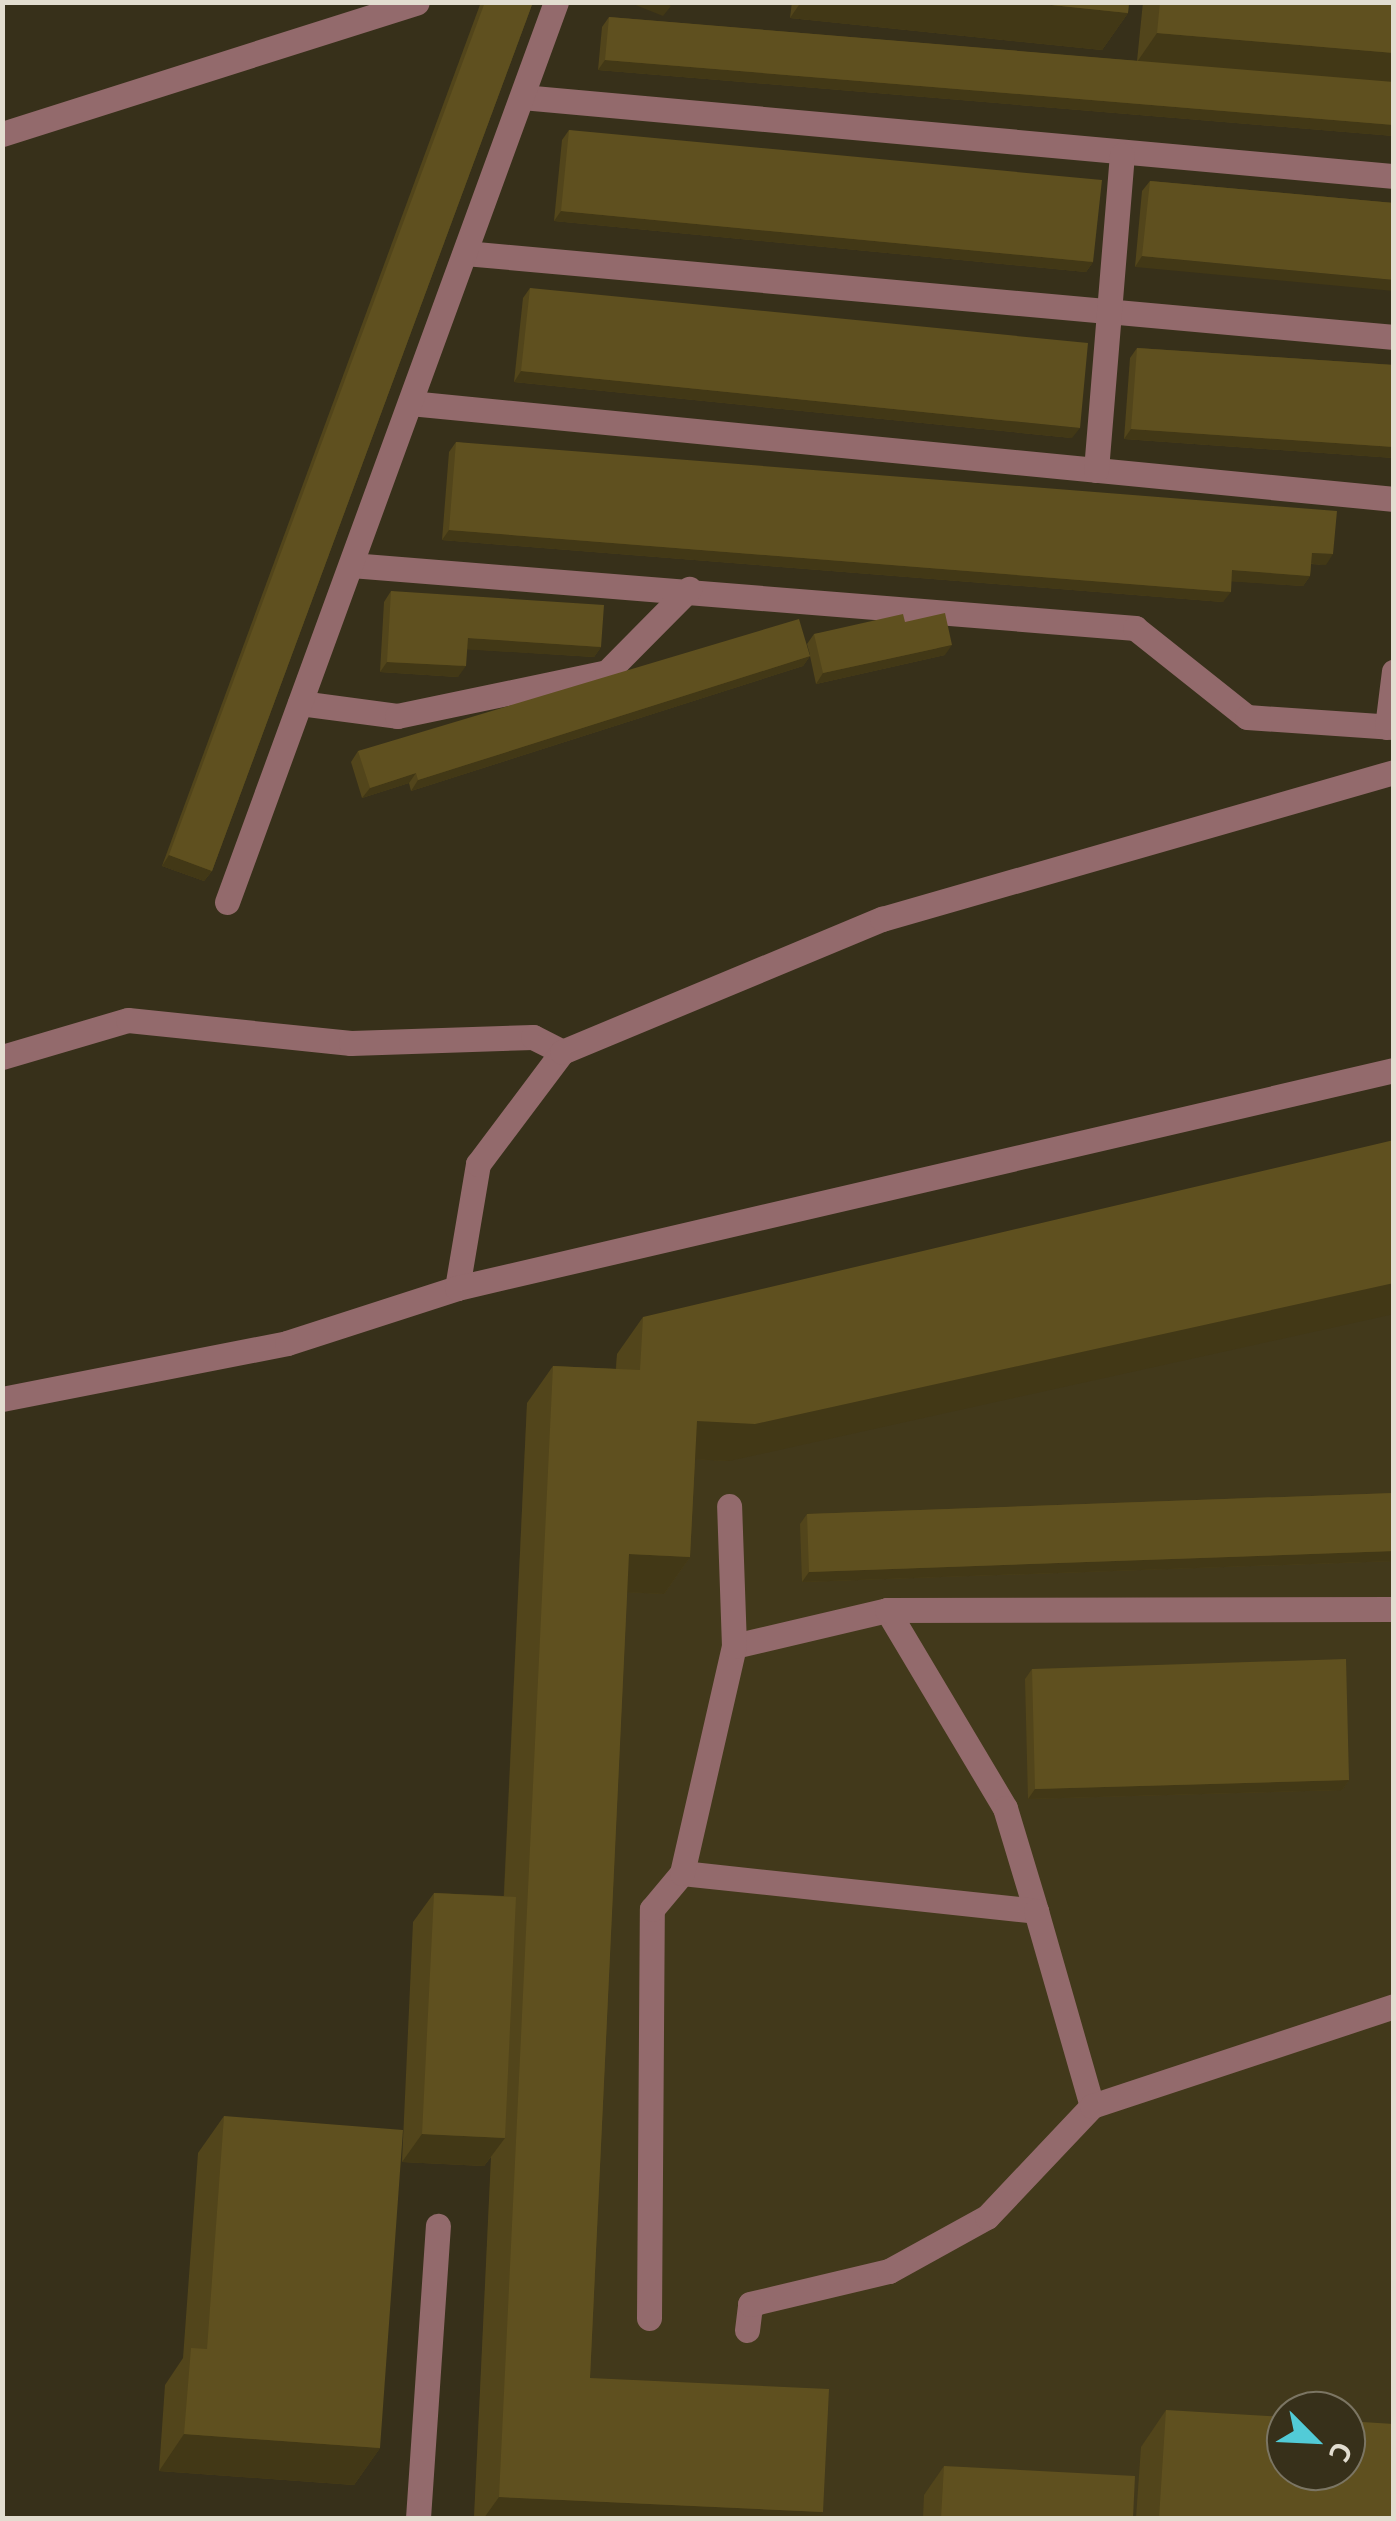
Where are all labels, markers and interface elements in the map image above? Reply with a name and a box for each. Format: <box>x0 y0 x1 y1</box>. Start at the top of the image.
north arrow <box>1266 2391 1366 2491</box>
text: С <box>1321 2437 1363 2468</box>

